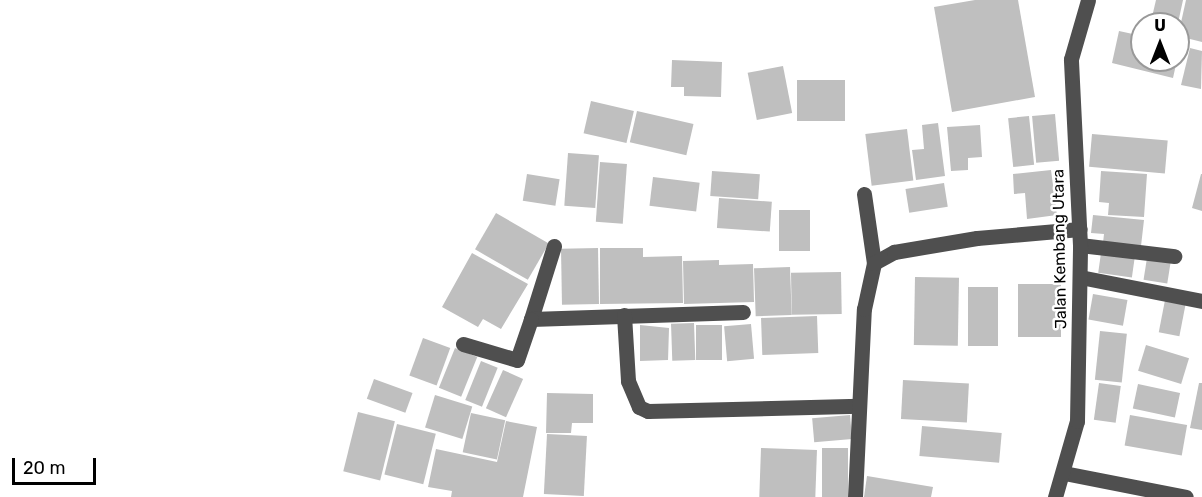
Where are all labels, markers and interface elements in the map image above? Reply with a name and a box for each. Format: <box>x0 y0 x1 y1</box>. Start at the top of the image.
north arrow <box>1130 12 1190 72</box>
text: U <box>1154 16 1166 35</box>
street label: Jalan Kembang Utara <box>1049 169 1071 329</box>
scale bar <box>15 446 99 484</box>
text: 20 m <box>23 457 65 479</box>

